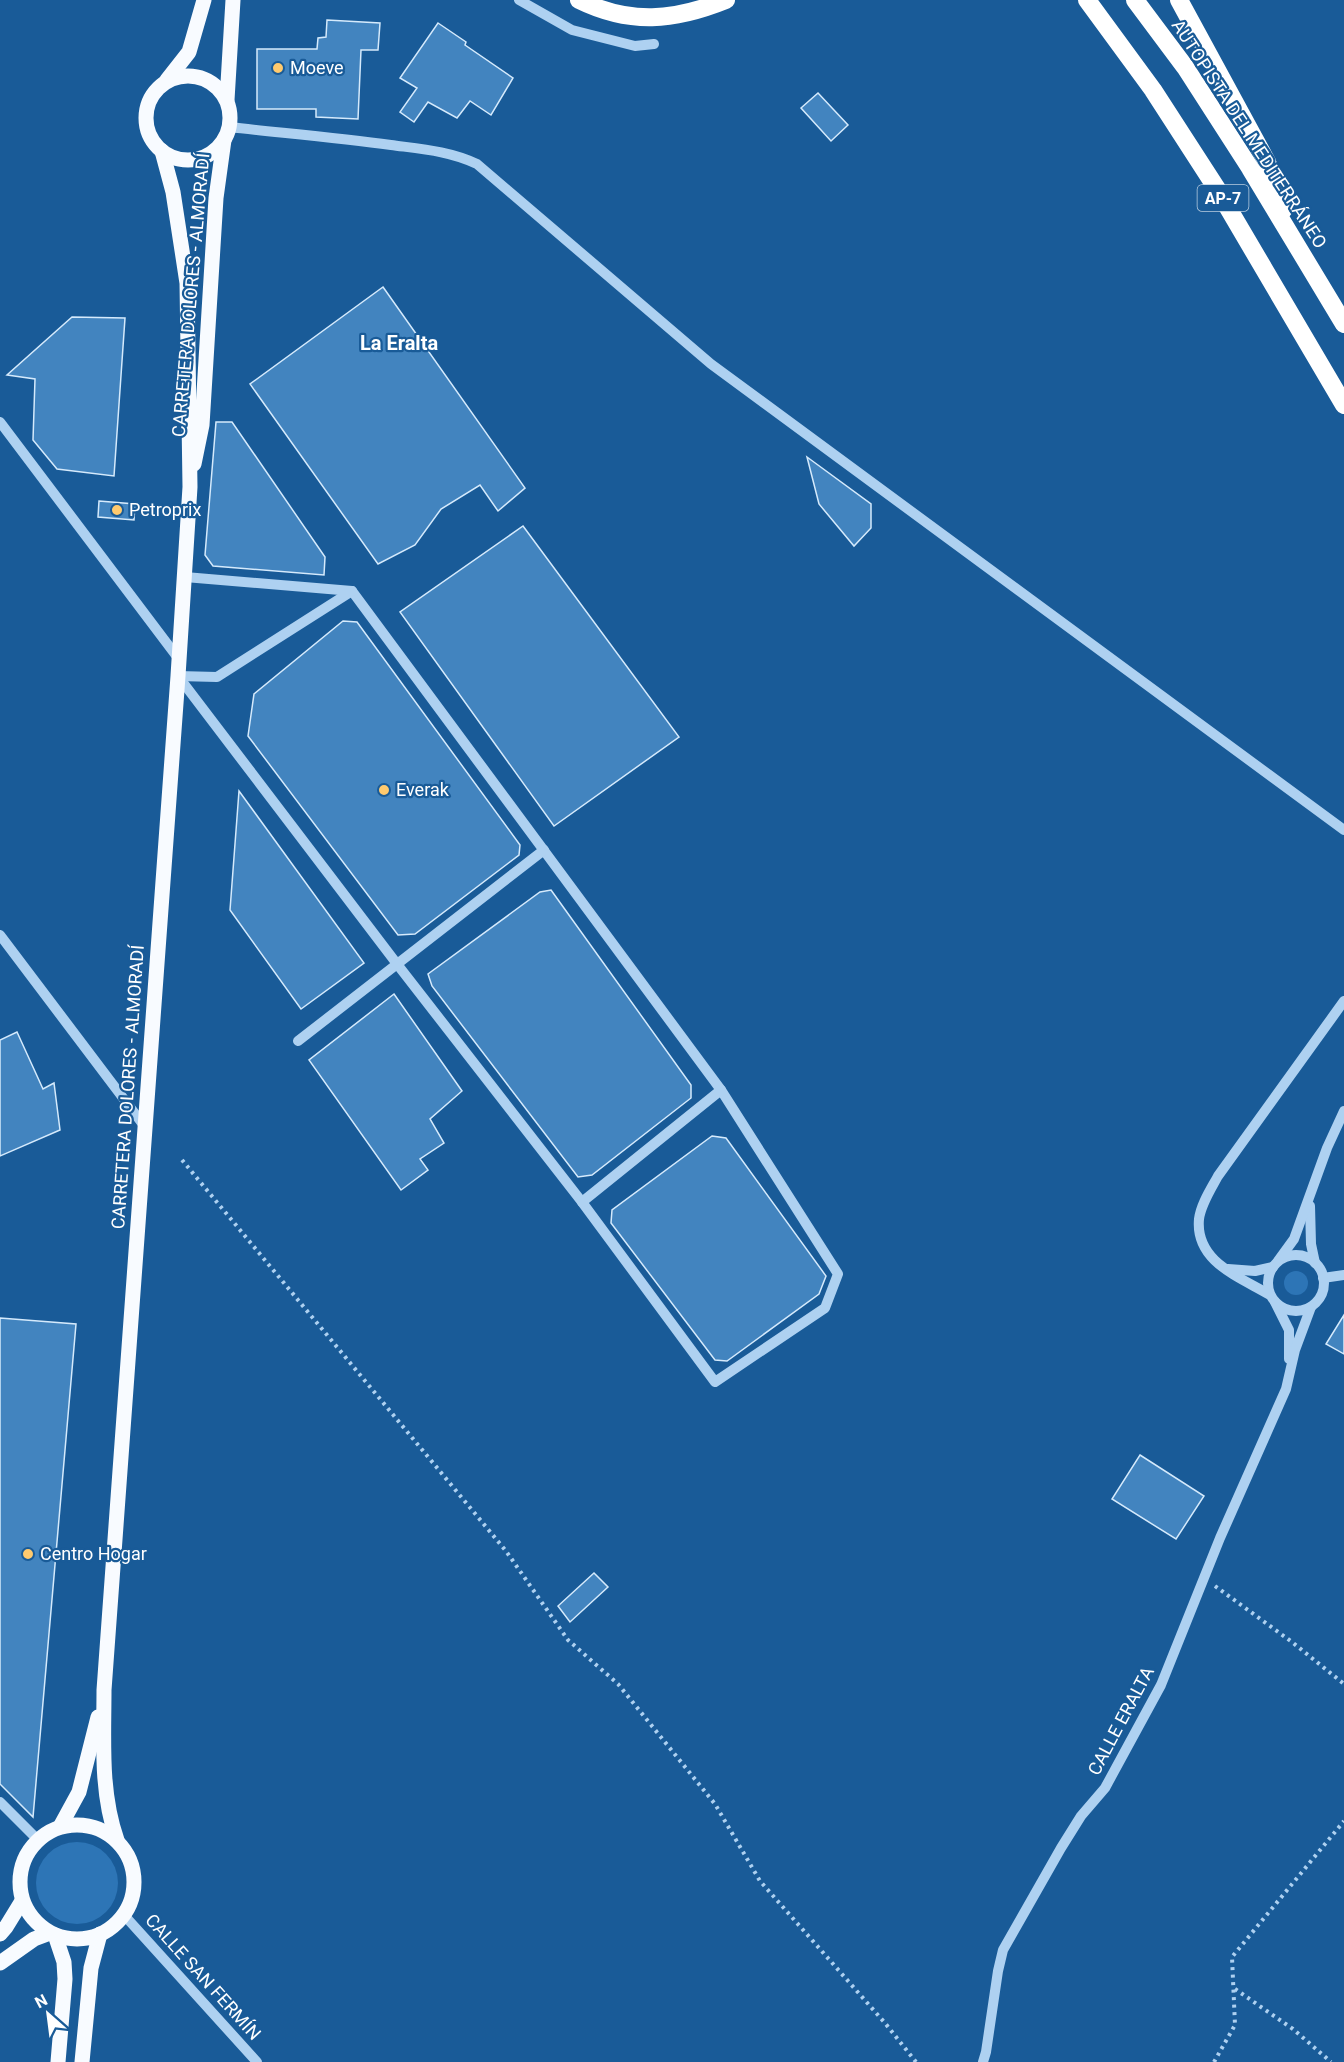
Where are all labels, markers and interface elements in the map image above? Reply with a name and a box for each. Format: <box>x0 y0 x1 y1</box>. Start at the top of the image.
street label: AUTOPISTA DEL MEDITERRÁNEO <box>1168 16 1331 252</box>
place label: Moeve <box>290 57 344 78</box>
marker: Moeve <box>271 61 285 75</box>
street label: CARRETERA DOLORES - ALMORADÍ <box>168 151 213 438</box>
road number: AP-7 <box>1198 185 1248 211</box>
district label: La Eralta <box>360 331 438 355</box>
place label: Petroprix <box>129 499 201 520</box>
marker: Petroprix <box>110 503 124 517</box>
place label: Everak <box>396 779 450 800</box>
marker: Everak <box>377 783 391 797</box>
street label: CARRETERA DOLORES - ALMORADÍ <box>107 943 148 1230</box>
place label: Centro Hogar <box>40 1543 147 1564</box>
marker: Centro Hogar <box>21 1547 35 1561</box>
street label: CALLE ERALTA <box>1083 1663 1158 1779</box>
street label: CALLE SAN FERMÍN <box>141 1909 265 2044</box>
north arrow <box>18 1984 78 2044</box>
text: N <box>32 1990 51 2012</box>

